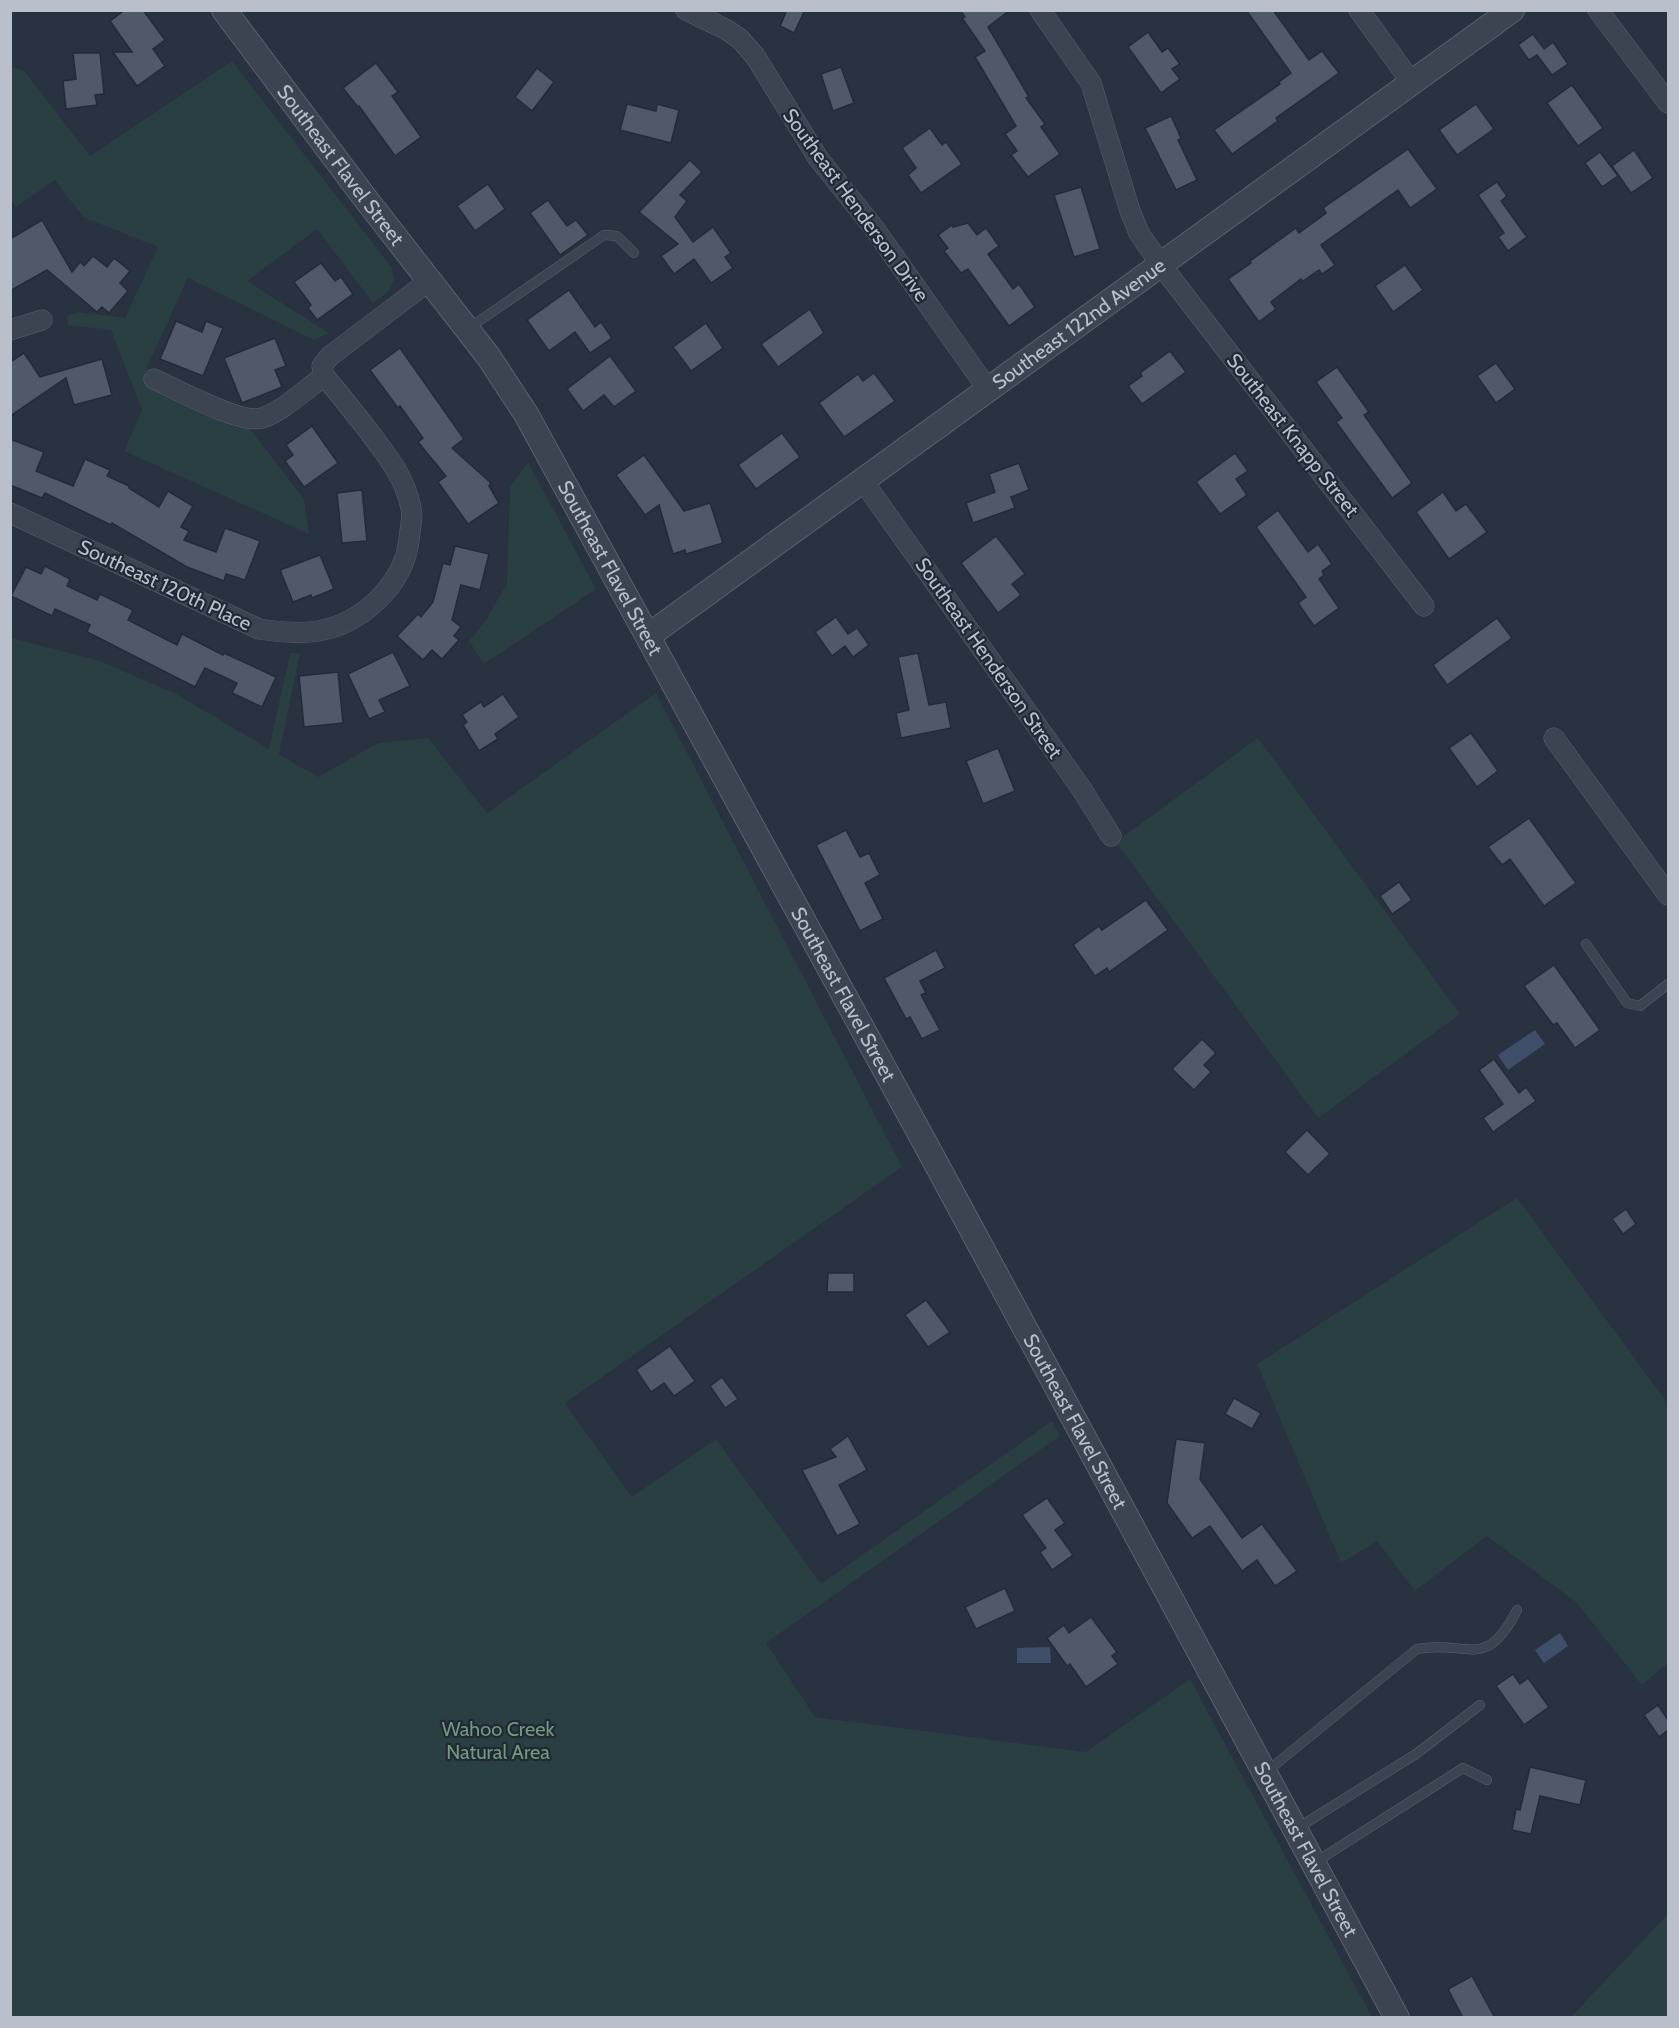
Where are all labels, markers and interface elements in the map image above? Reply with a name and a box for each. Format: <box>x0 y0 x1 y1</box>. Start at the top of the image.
street label: Southeast Flavel Street <box>272 80 409 250</box>
street label: Southeast Henderson Drive <box>778 104 934 306</box>
street label: Southeast 122nd Avenue <box>988 253 1170 395</box>
street label: Southeast Knapp Street <box>1222 349 1364 522</box>
street label: Southeast Flavel Street <box>553 477 668 659</box>
street label: Southeast 120th Place <box>75 534 255 636</box>
street label: Southeast Henderson Street <box>911 553 1068 763</box>
street label: Southeast Flavel Street <box>786 903 901 1086</box>
street label: Southeast Flavel Street <box>1018 1330 1132 1513</box>
park label: Wahoo Creek Natural Area <box>442 1717 554 1764</box>
street label: Southeast Flavel Street <box>1249 1758 1363 1941</box>

